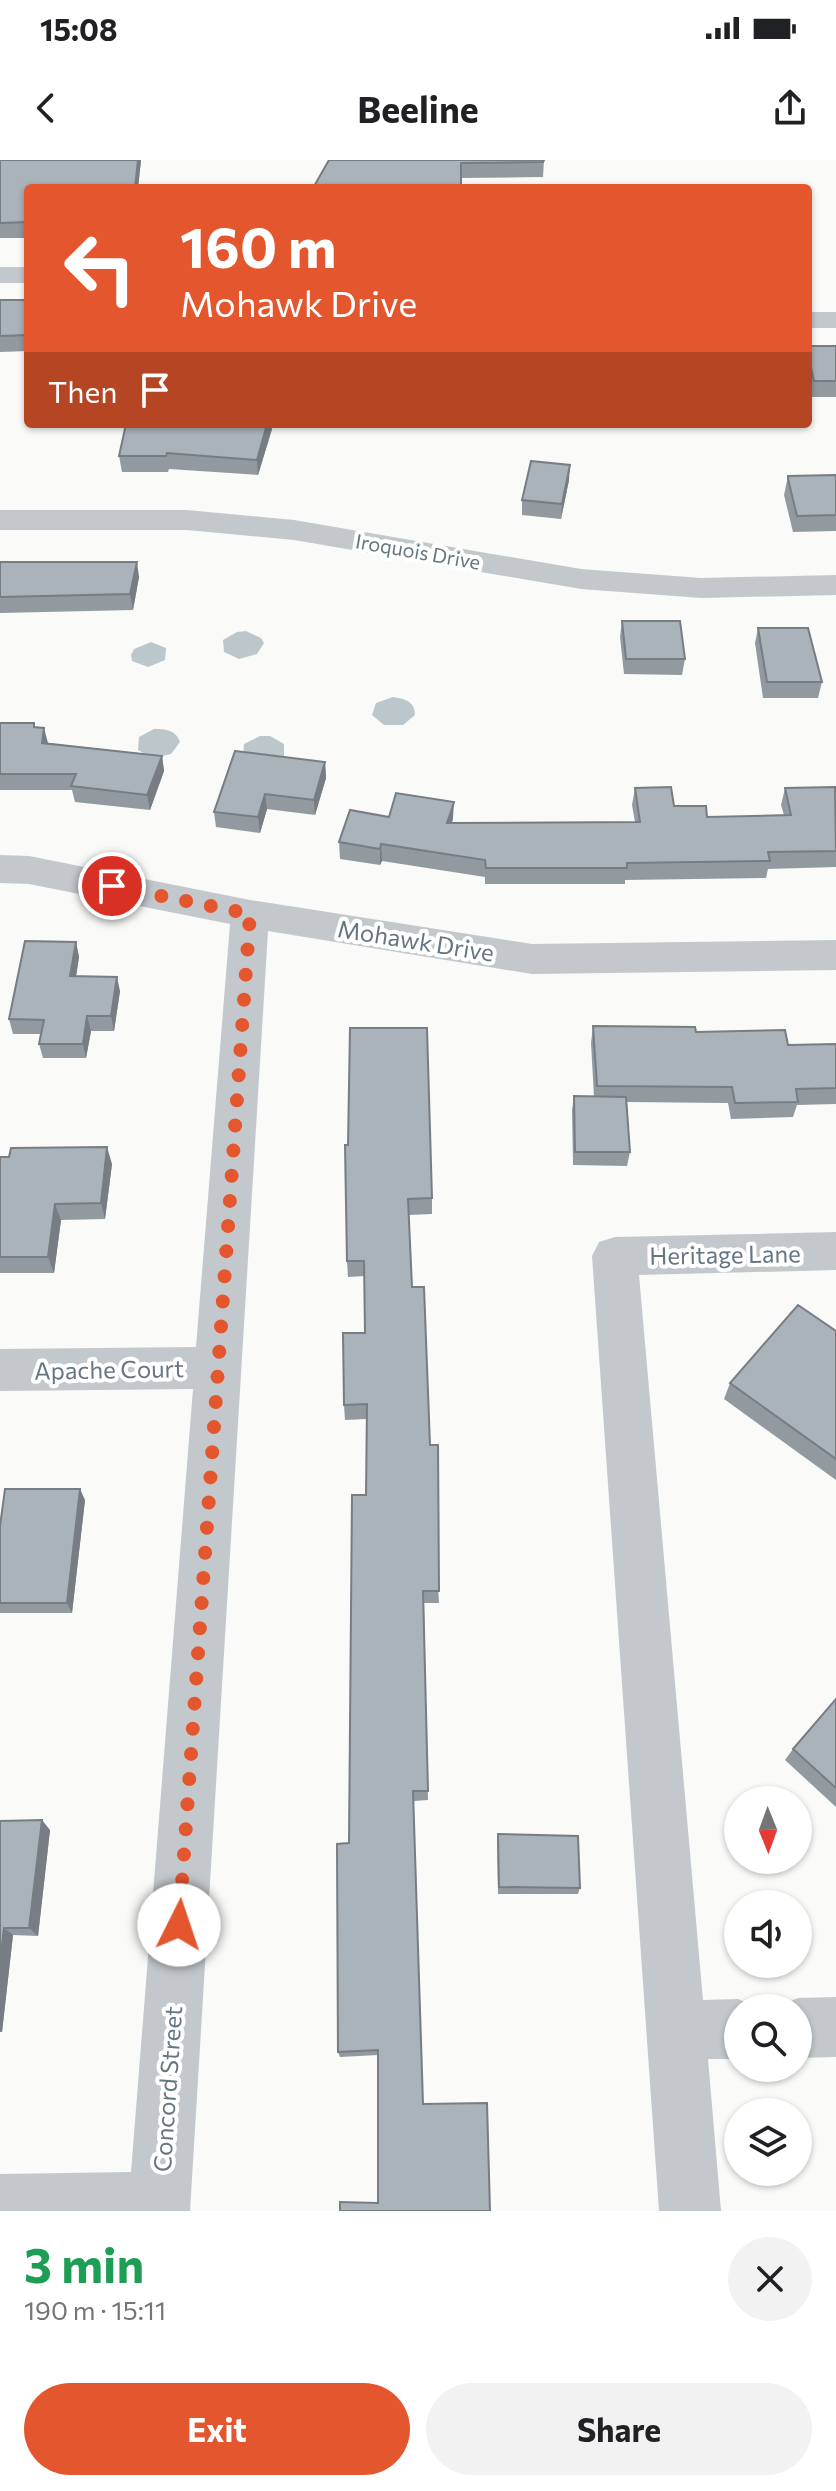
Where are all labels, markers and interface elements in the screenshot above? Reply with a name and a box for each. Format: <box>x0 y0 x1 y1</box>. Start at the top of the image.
text: 15:08 <box>40 10 118 47</box>
icon: back <box>24 86 68 130</box>
text: Beeline <box>357 86 479 130</box>
icon: share <box>768 86 812 130</box>
text: 160 m <box>180 211 337 280</box>
icon: left <box>48 216 152 320</box>
text: Mohawk Drive <box>180 280 417 324</box>
icon: arrive <box>133 368 177 412</box>
text: Then <box>48 372 117 409</box>
street label: Iroquois Drive <box>354 528 482 574</box>
pin <box>78 852 146 920</box>
icon: arrive <box>90 864 134 908</box>
street label: Mohawk Drive <box>336 913 496 967</box>
street label: Heritage Lane <box>649 1238 801 1270</box>
street label: Apache Court <box>34 1353 184 1385</box>
north arrow <box>724 1786 812 1874</box>
map controls <box>724 1786 812 2186</box>
position arrow <box>137 1883 221 1967</box>
button: sound <box>724 1890 812 1978</box>
button: search <box>724 1994 812 2082</box>
street label: Concord Street <box>147 2005 187 2173</box>
button: layers <box>724 2098 812 2186</box>
text: 3 min <box>24 2234 144 2293</box>
button: close <box>728 2237 812 2321</box>
text: 190 m · 15:11 <box>24 2294 166 2325</box>
button: Exit <box>24 2383 410 2475</box>
button: Share <box>426 2383 812 2475</box>

